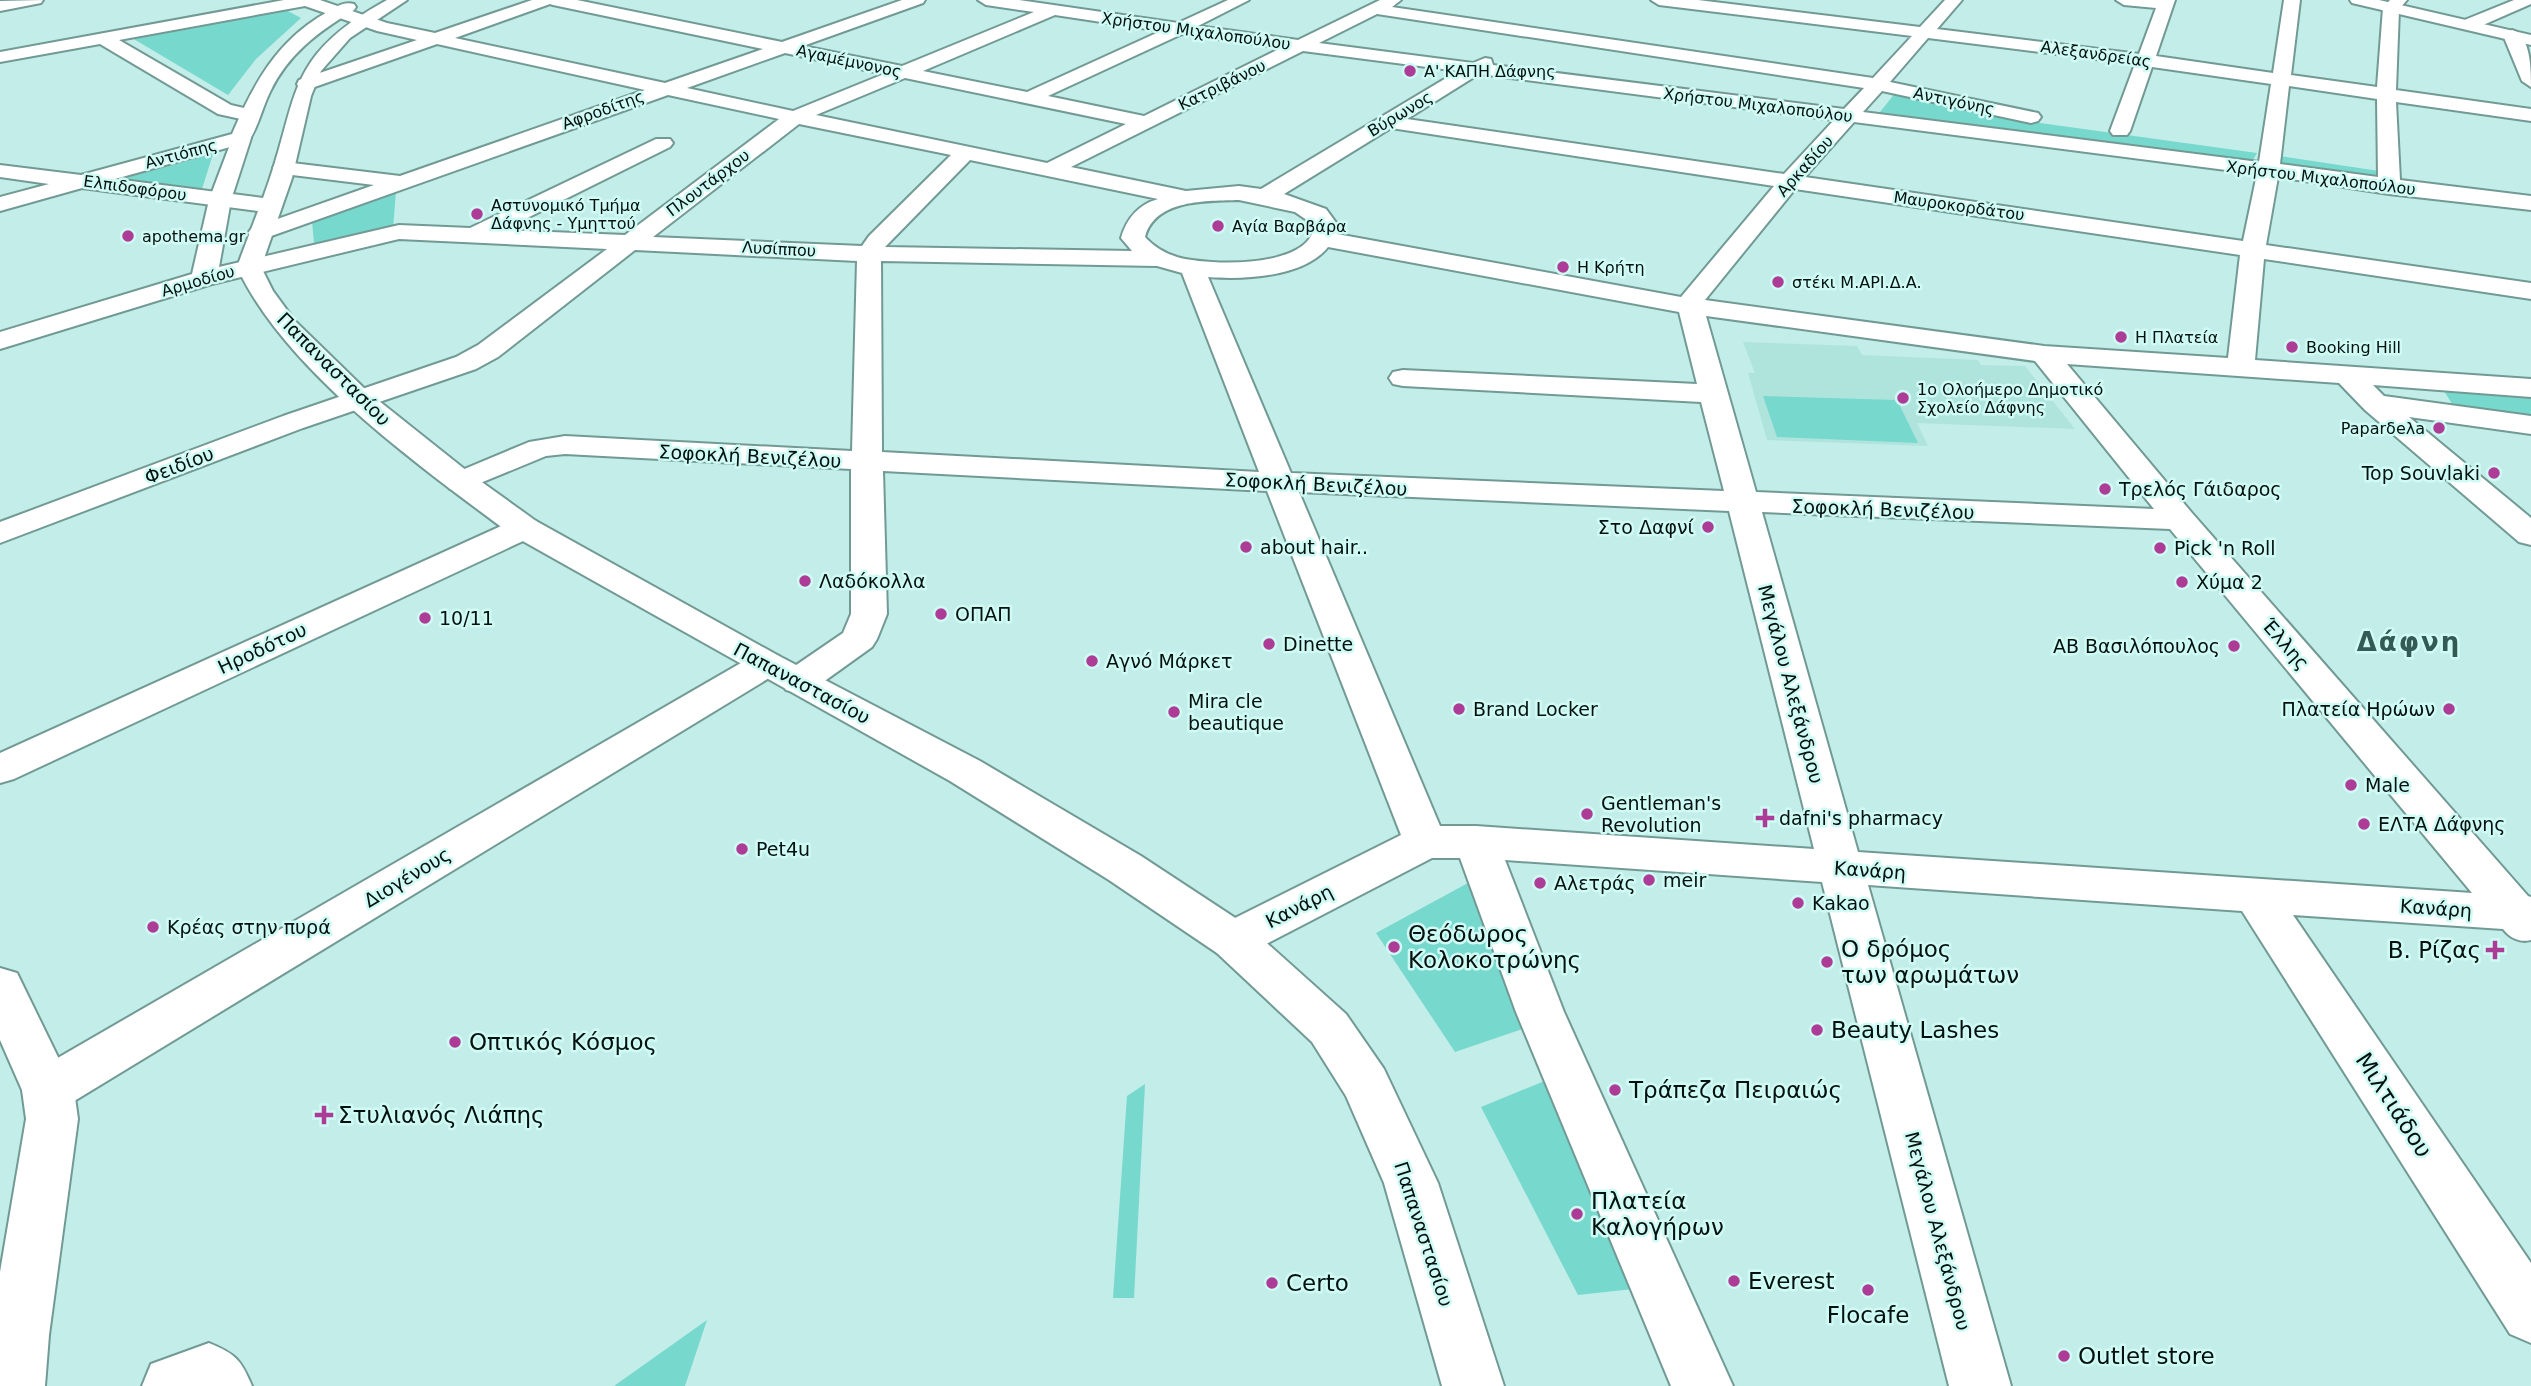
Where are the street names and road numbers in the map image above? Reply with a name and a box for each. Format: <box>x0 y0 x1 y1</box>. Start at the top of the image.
street label: Χρήστου Μιχαλοπούλου <box>1100 8 1292 54</box>
street label: Αλεξανδρείας <box>2040 37 2152 71</box>
street label: Αγαμέμνονος <box>795 41 903 81</box>
street label: Κατριβάνου <box>1175 56 1269 114</box>
street label: Αντιγόνης <box>1912 83 1996 119</box>
street label: Χρήστου Μιχαλοπούλου <box>1662 84 1854 126</box>
street label: Αφροδίτης <box>559 86 647 134</box>
street label: Βύρωνος <box>1364 87 1436 141</box>
street label: Αρκαδίου <box>1773 132 1837 200</box>
street label: Αντιόπης <box>143 135 219 173</box>
street label: Πλουτάρχου <box>663 146 753 220</box>
street label: Χρήστου Μιχαλοπούλου <box>2225 157 2417 199</box>
street label: Ελπιδοφόρου <box>82 171 188 205</box>
street label: Μαυροκορδάτου <box>1892 187 2026 225</box>
street label: Λυσίππου <box>742 238 816 260</box>
street label: Αρμοδίου <box>159 261 237 301</box>
street label: Παπαναστασίου <box>273 308 395 430</box>
street label: Σοφοκλή Βενιζέλου <box>658 440 842 472</box>
street label: Φειδίου <box>141 442 217 488</box>
street label: Σοφοκλή Βενιζέλου <box>1224 468 1408 500</box>
street label: Σοφοκλή Βενιζέλου <box>1791 495 1975 523</box>
street label: Μεγάλου Αλεξάνδρου <box>1754 582 1828 786</box>
street label: Έλλης <box>2257 613 2314 674</box>
street label: Ηροδότου <box>214 618 310 678</box>
street label: Παπαναστασίου <box>730 638 874 728</box>
street label: Διογένους <box>360 843 454 911</box>
street label: Κανάρη <box>1833 857 1907 883</box>
street label: Κανάρη <box>1262 880 1336 932</box>
street label: Κανάρη <box>2399 895 2473 921</box>
street label: Μιλτιάδου <box>2351 1048 2437 1162</box>
street label: Μεγάλου Αλεξάνδρου <box>1901 1129 1975 1333</box>
street label: Παπαναστασίου <box>1390 1159 1458 1309</box>

